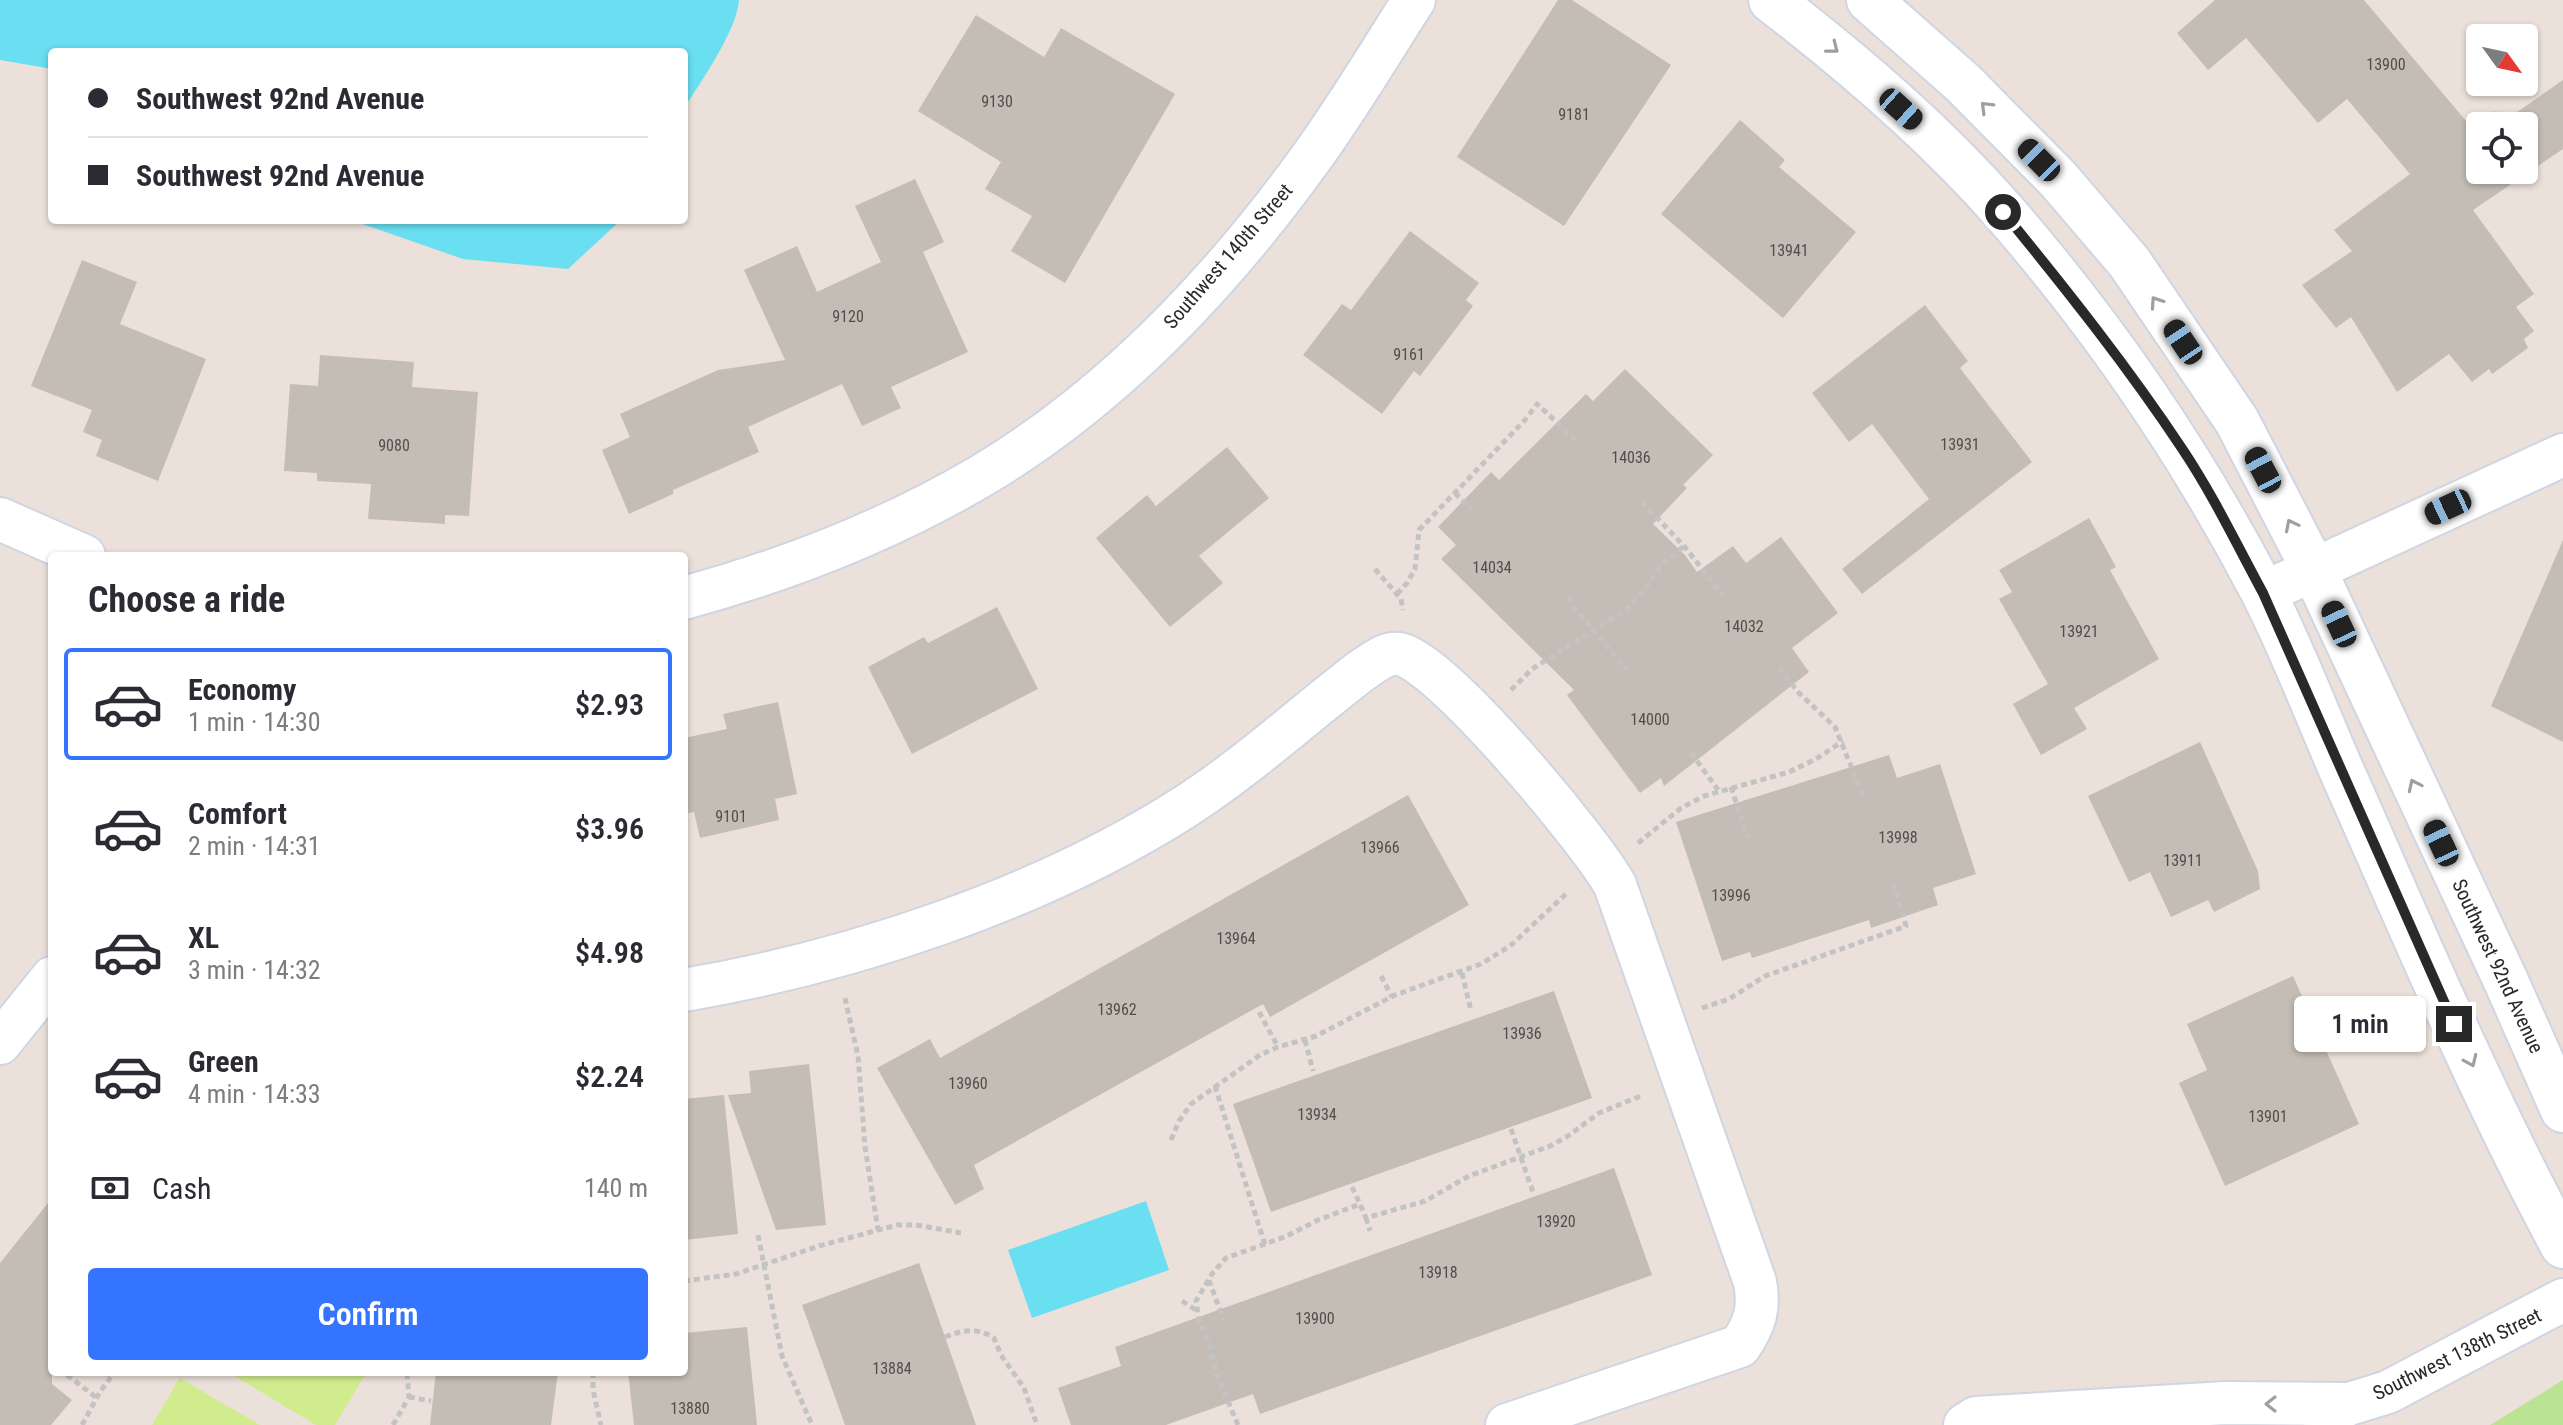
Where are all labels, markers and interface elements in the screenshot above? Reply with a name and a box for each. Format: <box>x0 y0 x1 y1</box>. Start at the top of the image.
north arrow <box>2466 24 2538 96</box>
map controls <box>2466 24 2538 184</box>
one-way arrow <box>1824 38 1839 52</box>
house number: 13900 <box>2366 55 2406 74</box>
text: Southwest 92nd Avenue <box>136 81 424 116</box>
car <box>1875 84 1927 134</box>
house number: 9130 <box>981 92 1013 111</box>
one-way arrow <box>1981 102 1995 116</box>
house number: 9181 <box>1558 105 1590 124</box>
button: locate <box>2466 112 2538 184</box>
car <box>2014 135 2064 185</box>
text: Southwest 92nd Avenue <box>136 158 424 193</box>
street label: Southwest 140th Street <box>1158 179 1298 333</box>
route start <box>1985 194 2021 230</box>
house number: 13941 <box>1769 241 1809 260</box>
one-way arrow <box>2151 297 2166 311</box>
house number: 9120 <box>832 307 864 326</box>
car <box>2160 315 2206 369</box>
house number: 9161 <box>1393 345 1425 364</box>
house number: 13931 <box>1940 435 1980 454</box>
house number: 9080 <box>378 436 410 455</box>
car <box>2241 443 2285 497</box>
house number: 14036 <box>1611 448 1651 467</box>
car <box>2421 486 2475 528</box>
one-way arrow <box>2285 518 2300 533</box>
house number: 14034 <box>1472 558 1512 577</box>
text: Choose a ride <box>88 579 285 621</box>
car <box>2318 597 2360 651</box>
house number: 14032 <box>1724 617 1764 636</box>
house number: 13921 <box>2059 622 2099 641</box>
icon: car <box>92 668 164 740</box>
text: Economy <box>188 672 296 707</box>
text: $2.93 <box>575 687 644 722</box>
text: 1 min · 14:30 <box>188 707 321 737</box>
house number: 14000 <box>1630 710 1670 729</box>
one-way arrow <box>2408 778 2424 793</box>
icon: car <box>92 792 164 864</box>
text: Comfort <box>188 796 287 831</box>
house number: 9101 <box>715 807 747 826</box>
text: $3.96 <box>575 811 644 846</box>
car <box>2420 816 2462 870</box>
house number: 13998 <box>1878 828 1918 847</box>
text: 2 min · 14:31 <box>188 831 321 861</box>
house number: 13966 <box>1360 838 1400 857</box>
house number: 13911 <box>2163 851 2203 870</box>
street label: Southwest 92nd Avenue <box>2447 875 2549 1057</box>
house number: 13996 <box>1711 886 1751 905</box>
icon: car <box>92 916 164 988</box>
text: XL <box>188 920 219 955</box>
house number: 13964 <box>1216 929 1256 948</box>
text: $4.98 <box>575 935 644 970</box>
text: 3 min · 14:32 <box>188 955 321 985</box>
callout: 1 min <box>2294 996 2426 1052</box>
house number: 13962 <box>1097 1000 1137 1019</box>
route end <box>2436 1006 2472 1042</box>
text: 1 min <box>2331 1009 2389 1039</box>
house number: 13936 <box>1502 1024 1542 1043</box>
icon: car <box>92 1040 164 1112</box>
text: Green <box>188 1044 259 1079</box>
one-way arrow <box>2461 1053 2477 1068</box>
text: $2.24 <box>575 1059 644 1094</box>
house number: 13960 <box>948 1074 988 1093</box>
text: 4 min · 14:33 <box>188 1079 321 1109</box>
house number: 13934 <box>1297 1105 1337 1124</box>
house number: 13901 <box>2248 1107 2288 1126</box>
icon: cash <box>88 1166 132 1210</box>
text: Cash <box>152 1171 212 1206</box>
text: 140 m <box>584 1173 648 1203</box>
house number: 13920 <box>1536 1212 1576 1231</box>
house number: 13918 <box>1418 1263 1458 1282</box>
button: Confirm <box>88 1268 648 1360</box>
street label: Southwest 138th Street <box>2369 1303 2545 1405</box>
house number: 13900 <box>1295 1309 1335 1328</box>
house number: 13884 <box>872 1359 912 1378</box>
one-way arrow <box>2264 1395 2277 1413</box>
house number: 13880 <box>670 1399 710 1418</box>

